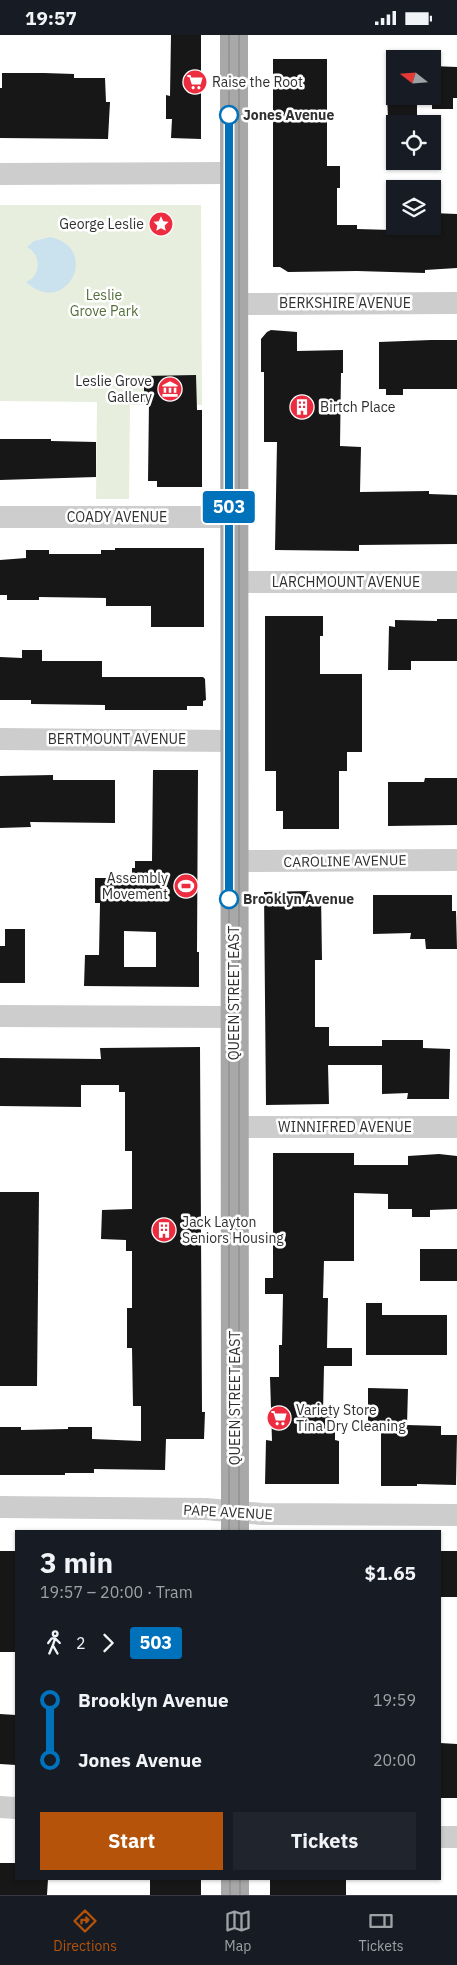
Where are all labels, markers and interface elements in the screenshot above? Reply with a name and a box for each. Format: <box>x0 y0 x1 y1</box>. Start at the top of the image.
text: 19:57 <box>25 6 77 30</box>
north arrow <box>386 50 441 105</box>
map controls <box>386 50 441 235</box>
supermarket icon: Raise the Root <box>182 69 208 95</box>
place label: Raise the Root <box>212 73 303 91</box>
marker: Jones Avenue <box>219 105 239 125</box>
place label: Jones Avenue <box>243 106 334 124</box>
button: locate <box>386 115 441 170</box>
button: layers <box>386 180 441 235</box>
place icon: George Leslie <box>148 211 174 237</box>
place label: George Leslie <box>59 215 144 233</box>
park label: Leslie Grove Park <box>70 286 139 320</box>
street label: BERKSHIRE AVENUE <box>279 294 411 312</box>
place label: Leslie Grove Gallery <box>75 372 152 406</box>
museum icon: Leslie Grove Gallery <box>157 376 183 402</box>
building icon: Birtch Place <box>289 394 315 420</box>
place label: Birtch Place <box>320 398 396 416</box>
line badge: 503 <box>200 491 258 523</box>
text: 503 <box>213 495 245 518</box>
street label: COADY AVENUE <box>67 508 167 526</box>
street label: LARCHMOUNT AVENUE <box>272 573 420 591</box>
street label: BERTMOUNT AVENUE <box>48 730 186 748</box>
street label: CAROLINE AVENUE <box>283 851 407 871</box>
place label: Assembly Movement <box>102 869 168 903</box>
sports icon: Assembly Movement <box>173 873 199 899</box>
marker: Brooklyn Avenue <box>219 889 239 909</box>
place label: Brooklyn Avenue <box>243 890 354 908</box>
street label: QUEEN STREET EAST <box>225 926 243 1060</box>
street label: WINNIFRED AVENUE <box>278 1118 412 1136</box>
place label: Jack Layton Seniors Housing <box>182 1213 284 1247</box>
building icon: Jack Layton Seniors Housing <box>151 1217 177 1243</box>
street label: QUEEN STREET EAST <box>226 1331 244 1465</box>
place label: Variety Store Tina Dry Cleaning <box>296 1401 406 1435</box>
supermarket icon: Variety Store Tina Dry Cleaning <box>266 1405 292 1431</box>
street label: PAPE AVENUE <box>183 1501 273 1523</box>
text: 3 min <box>40 1544 113 1581</box>
text: $1.65 <box>364 1561 416 1585</box>
text: 19:57 – 20:00 · Tram <box>40 1582 193 1602</box>
icon: walk <box>40 1629 68 1657</box>
icon: forward <box>94 1629 122 1657</box>
text: 503 <box>140 1631 172 1654</box>
text: 2 <box>76 1633 86 1653</box>
text: Brooklyn Avenue <box>78 1688 229 1712</box>
text: 19:59 <box>373 1690 416 1710</box>
text: Jones Avenue <box>78 1748 202 1772</box>
text: 20:00 <box>373 1750 416 1770</box>
button: Start <box>40 1812 223 1870</box>
button: Tickets <box>233 1812 416 1870</box>
tab: Directions <box>53 1907 117 1955</box>
tab: Map <box>224 1907 252 1955</box>
tab: Tickets <box>359 1907 404 1955</box>

